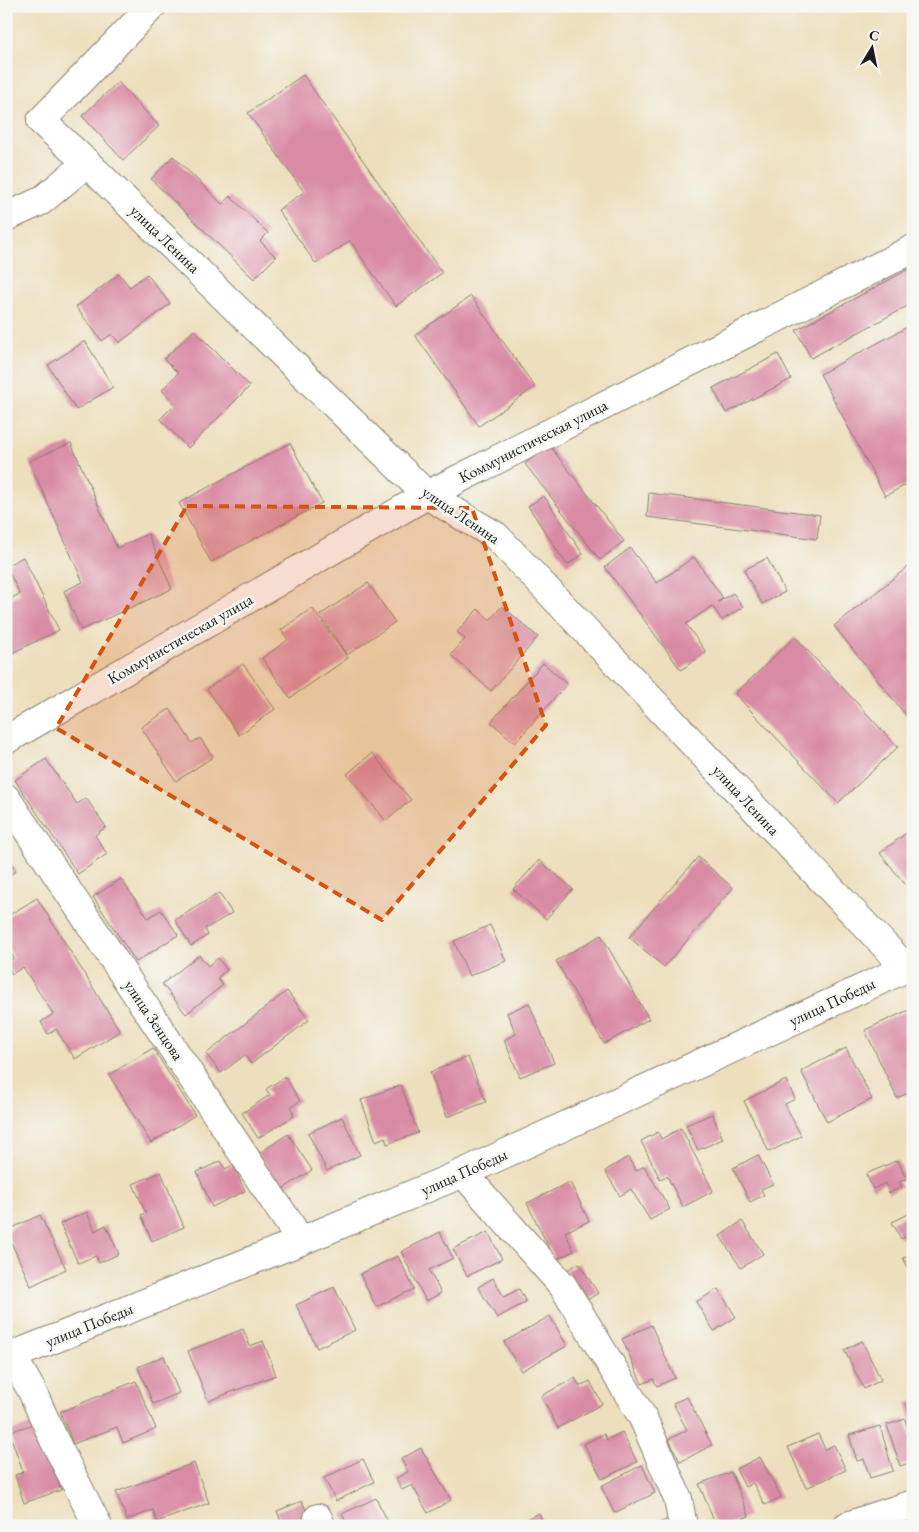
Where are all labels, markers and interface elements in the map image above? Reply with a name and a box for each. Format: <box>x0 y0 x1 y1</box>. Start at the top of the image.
north arrow <box>846 22 896 72</box>
text: С <box>868 25 881 45</box>
street label: улица Ленина <box>125 200 205 278</box>
street label: Коммунистическая улица <box>455 394 612 488</box>
street label: улица Ленина <box>418 481 505 549</box>
street label: Коммунистическая улица <box>104 589 257 689</box>
street label: улица Ленина <box>708 760 785 840</box>
street label: улица Победы <box>786 973 879 1031</box>
street label: улица Зенцова <box>119 976 189 1065</box>
street label: улица Победы <box>417 1143 511 1200</box>
street label: улица Победы <box>42 1298 136 1352</box>

